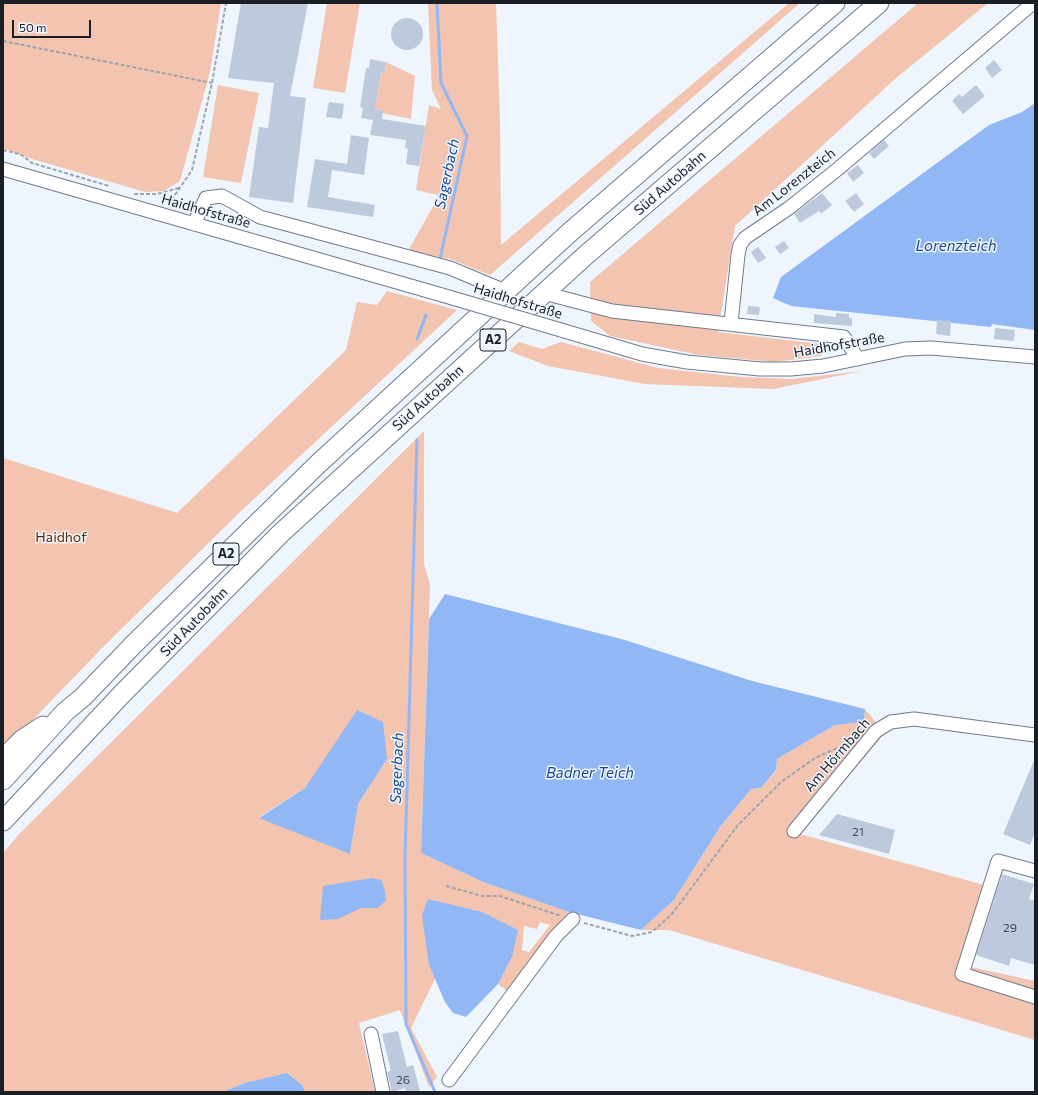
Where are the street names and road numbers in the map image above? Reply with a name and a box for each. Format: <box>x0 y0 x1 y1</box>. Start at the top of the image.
street label: Am Lorenzteich <box>749 145 839 219</box>
street label: Süd Autobahn <box>631 147 709 219</box>
street label: Haidhofstraße <box>160 190 252 232</box>
street label: Haidhofstraße <box>472 280 564 322</box>
road number: A2 <box>480 329 506 351</box>
street label: Haidhofstraße <box>792 329 886 361</box>
street label: Süd Autobahn <box>389 362 467 434</box>
road number: A2 <box>213 543 239 565</box>
street label: Süd Autobahn <box>157 584 231 660</box>
street label: Am Hörmbach <box>801 715 873 795</box>

